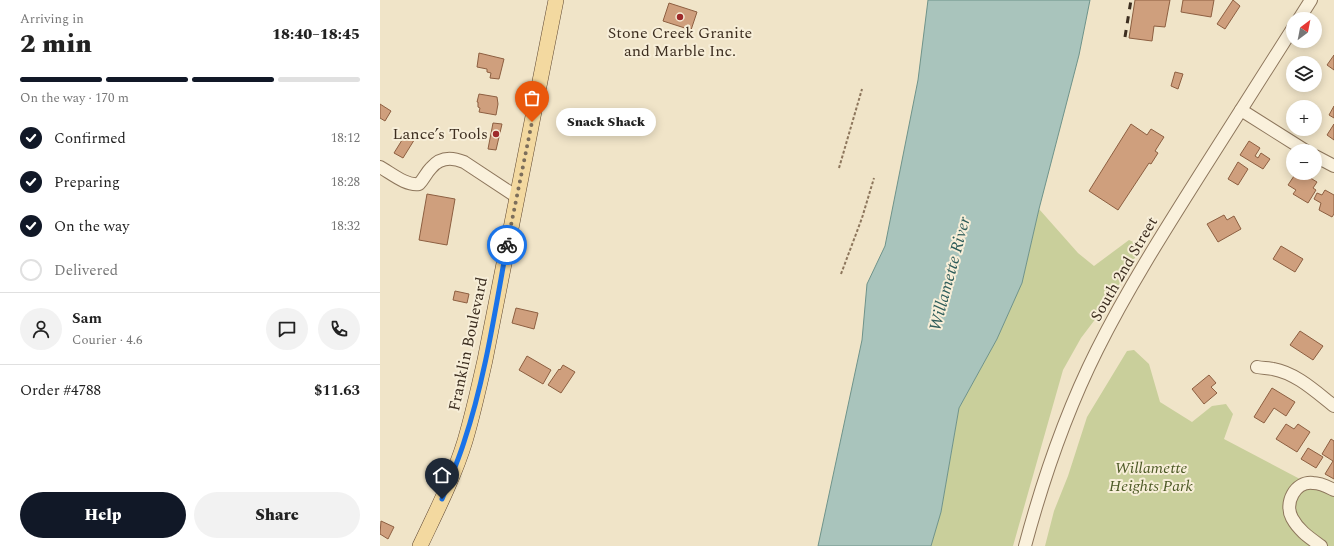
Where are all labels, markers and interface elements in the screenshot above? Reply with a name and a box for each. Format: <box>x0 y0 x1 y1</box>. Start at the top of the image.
text: Arriving in <box>20 9 84 29</box>
marker: Stone Creek Granite and Marble Inc. <box>675 12 685 22</box>
north arrow <box>1286 12 1322 48</box>
map controls <box>1286 12 1322 180</box>
place label: Stone Creek Granite and Marble Inc. <box>608 21 752 63</box>
text: 18:40–18:45 <box>272 23 360 46</box>
text: 2 min <box>20 24 92 64</box>
button: layers <box>1286 56 1322 92</box>
pin <box>515 81 549 122</box>
icon: bag <box>521 87 543 109</box>
text: On the way · 170 m <box>20 88 129 108</box>
button: + <box>1286 100 1322 136</box>
callout: Snack Shack <box>556 108 656 136</box>
text: Snack Shack <box>567 112 645 132</box>
place label: Lance’s Tools <box>392 122 488 146</box>
icon: check <box>20 127 42 149</box>
text: Confirmed <box>54 127 126 150</box>
text: 18:12 <box>331 128 360 148</box>
marker: Lance’s Tools <box>491 129 501 139</box>
button: − <box>1286 144 1322 180</box>
icon: check <box>20 171 42 193</box>
text: Preparing <box>54 171 120 194</box>
text: 18:28 <box>331 172 360 192</box>
street label: South 2nd Street <box>1084 212 1164 326</box>
water label: Willamette River <box>922 214 978 334</box>
icon: check <box>20 215 42 237</box>
text: On the way <box>54 215 129 238</box>
text: 18:32 <box>331 216 360 236</box>
courier <box>487 225 527 265</box>
icon: bike <box>496 234 518 256</box>
text: Delivered <box>54 259 118 282</box>
street label: Franklin Boulevard <box>442 275 494 413</box>
text: Sam <box>72 307 102 330</box>
button: person <box>20 308 62 350</box>
button: chat <box>266 308 308 350</box>
button: phone <box>318 308 360 350</box>
text: Courier · 4.6 <box>72 330 142 350</box>
text: Order #4788 <box>20 379 101 402</box>
text: $11.63 <box>314 379 360 402</box>
park label: Willamette Heights Park <box>1109 456 1194 498</box>
pin <box>425 458 459 499</box>
icon: home <box>431 464 453 486</box>
button: Help <box>20 492 186 538</box>
button: Share <box>194 492 360 538</box>

